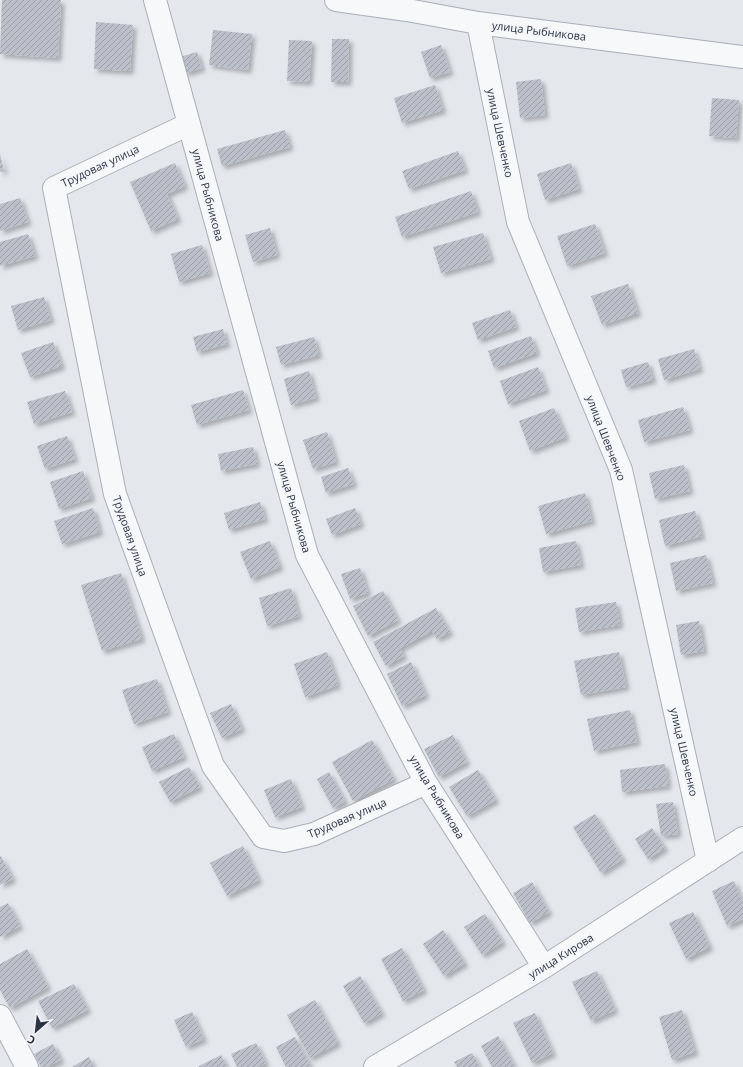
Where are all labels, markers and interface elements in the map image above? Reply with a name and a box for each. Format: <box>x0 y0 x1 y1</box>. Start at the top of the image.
street label: улица Рыбникова <box>491 17 587 44</box>
street label: улица Шевченко <box>484 87 517 179</box>
street label: Трудовая улица <box>58 141 141 190</box>
street label: улица Рыбникова <box>189 147 228 243</box>
street label: улица Шевченко <box>583 393 630 483</box>
street label: улица Рыбникова <box>274 459 315 555</box>
street label: Трудовая улица <box>110 493 151 578</box>
street label: улица Шевченко <box>667 706 702 798</box>
street label: улица Рыбникова <box>407 752 468 841</box>
street label: Трудовая улица <box>305 794 389 841</box>
street label: улица Кирова <box>525 930 596 982</box>
north arrow <box>16 1011 56 1051</box>
text: С <box>24 1032 38 1049</box>

